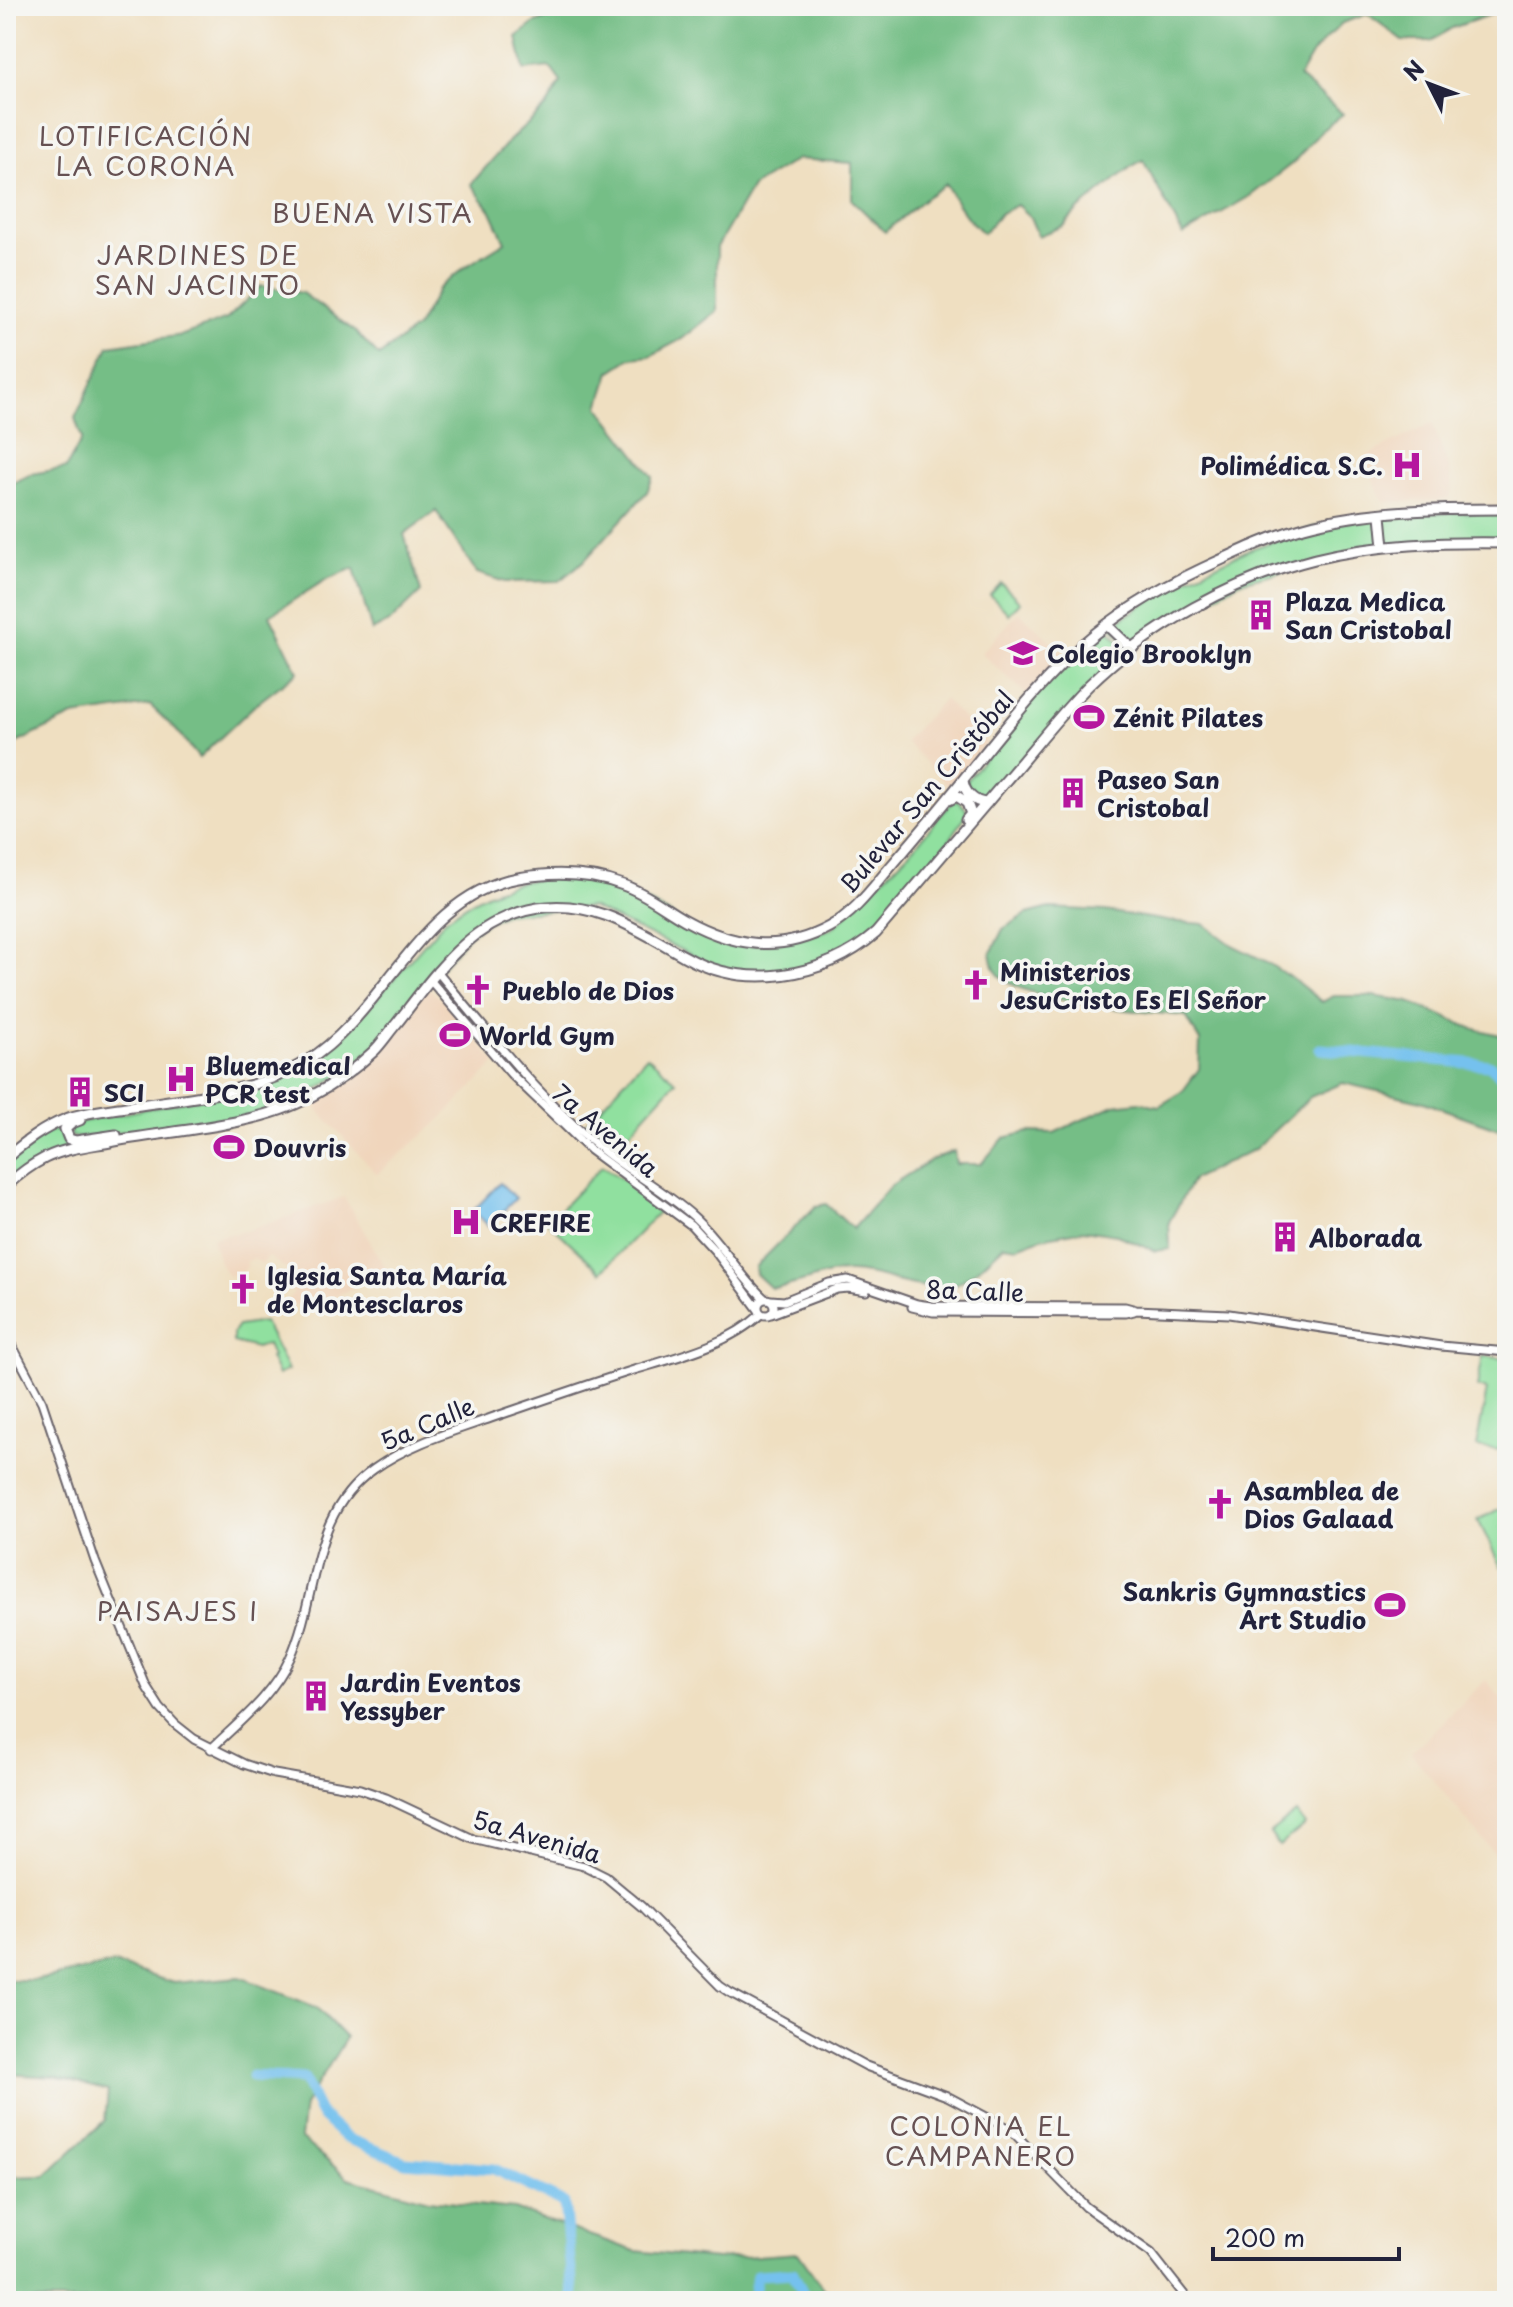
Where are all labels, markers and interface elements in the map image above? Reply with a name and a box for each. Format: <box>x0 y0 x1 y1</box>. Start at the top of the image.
north arrow <box>1389 44 1469 124</box>
text: N <box>1395 52 1431 87</box>
district label: LOTIFICACIÓN LA CORONA <box>39 116 253 185</box>
district label: BUENA VISTA <box>272 193 474 232</box>
district label: JARDINES DE SAN JACINTO <box>95 235 301 304</box>
place label: Polimédica S.C. <box>1200 447 1383 483</box>
hospital icon: Polimédica S.C. <box>1390 448 1424 482</box>
place label: Plaza Medica San Cristobal <box>1285 583 1452 647</box>
building icon: Plaza Medica San Cristobal <box>1244 598 1278 632</box>
place label: Colegio Brooklyn <box>1047 635 1252 671</box>
school or university icon: Colegio Brooklyn <box>1006 636 1040 670</box>
street label: Bulevar San Cristóbal <box>830 682 1022 900</box>
place label: Zénit Pilates <box>1113 699 1263 735</box>
sports icon: Zénit Pilates <box>1072 700 1106 734</box>
place label: Paseo San Cristobal <box>1097 761 1220 825</box>
building icon: Paseo San Cristobal <box>1056 776 1090 810</box>
place label: Ministerios JesuCristo Es El Señor <box>1000 953 1267 1017</box>
church icon: Ministerios JesuCristo Es El Señor <box>959 968 993 1002</box>
place label: Pueblo de Dios <box>502 972 674 1008</box>
church icon: Pueblo de Dios <box>461 973 495 1007</box>
place label: World Gym <box>479 1017 615 1053</box>
sports icon: World Gym <box>438 1018 472 1052</box>
place label: Bluemedical PCR test <box>205 1047 351 1111</box>
hospital icon: Bluemedical PCR test <box>164 1062 198 1096</box>
place label: SCI <box>104 1074 145 1110</box>
building icon: SCI <box>63 1075 97 1109</box>
street label: 7a Avenida <box>545 1075 667 1185</box>
place label: Douvris <box>253 1129 346 1165</box>
sports icon: Douvris <box>212 1130 246 1164</box>
place label: CREFIRE <box>490 1204 591 1240</box>
hospital icon: CREFIRE <box>449 1205 483 1239</box>
place label: Alborada <box>1308 1219 1423 1255</box>
building icon: Alborada <box>1268 1220 1302 1254</box>
place label: Iglesia Santa María de Montesclaros <box>267 1257 507 1321</box>
street label: 8a Calle <box>925 1270 1025 1310</box>
church icon: Iglesia Santa María de Montesclaros <box>226 1272 260 1306</box>
street label: 5a Calle <box>375 1387 479 1459</box>
place label: Asamblea de Dios Galaad <box>1244 1472 1399 1536</box>
church icon: Asamblea de Dios Galaad <box>1203 1487 1237 1521</box>
place label: Sankris Gymnastics Art Studio <box>1123 1573 1366 1637</box>
sports icon: Sankris Gymnastics Art Studio <box>1373 1588 1407 1622</box>
district label: PAISAJES I <box>97 1591 259 1630</box>
place label: Jardin Eventos Yessyber <box>340 1664 521 1728</box>
building icon: Jardin Eventos Yessyber <box>299 1679 333 1713</box>
street label: 5a Avenida <box>469 1801 605 1871</box>
district label: COLONIA EL CAMPANERO <box>885 2106 1077 2175</box>
scale bar <box>1213 2211 1399 2261</box>
text: 200 m <box>1225 2219 1305 2255</box>

